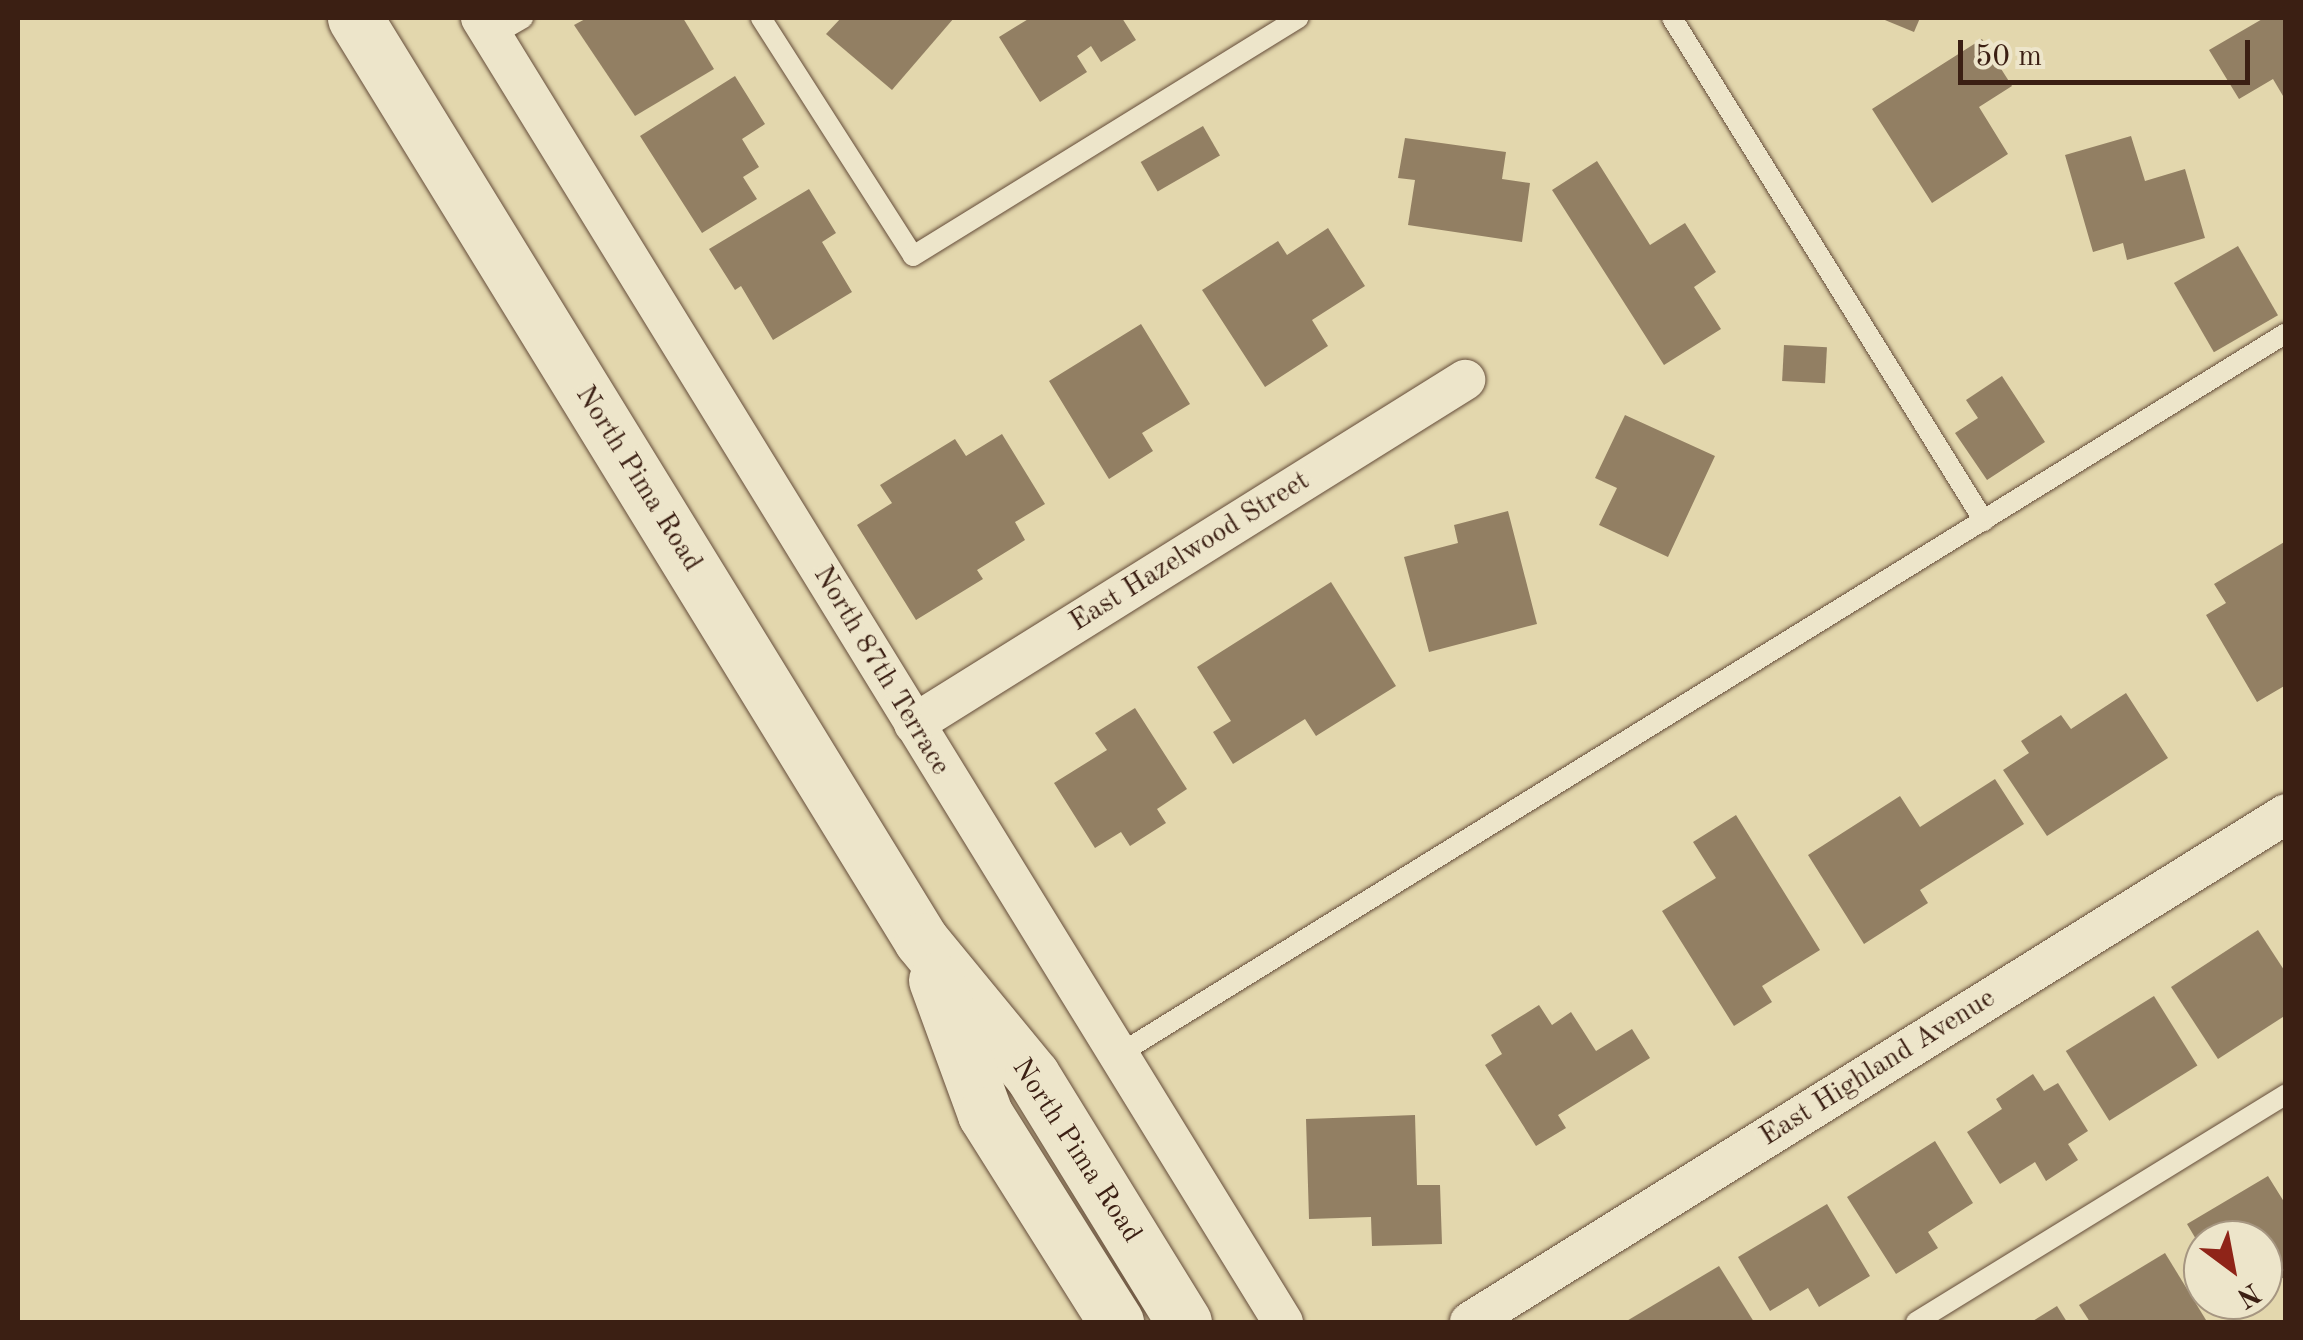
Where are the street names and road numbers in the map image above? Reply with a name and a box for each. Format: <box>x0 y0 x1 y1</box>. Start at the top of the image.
street label: North Pima Road <box>567 380 709 578</box>
street label: East Hazelwood Street <box>1064 465 1316 639</box>
street label: North 87th Terrace <box>805 560 957 782</box>
street label: East Highland Avenue <box>1754 982 2002 1154</box>
street label: North Pima Road <box>1004 1053 1148 1249</box>

